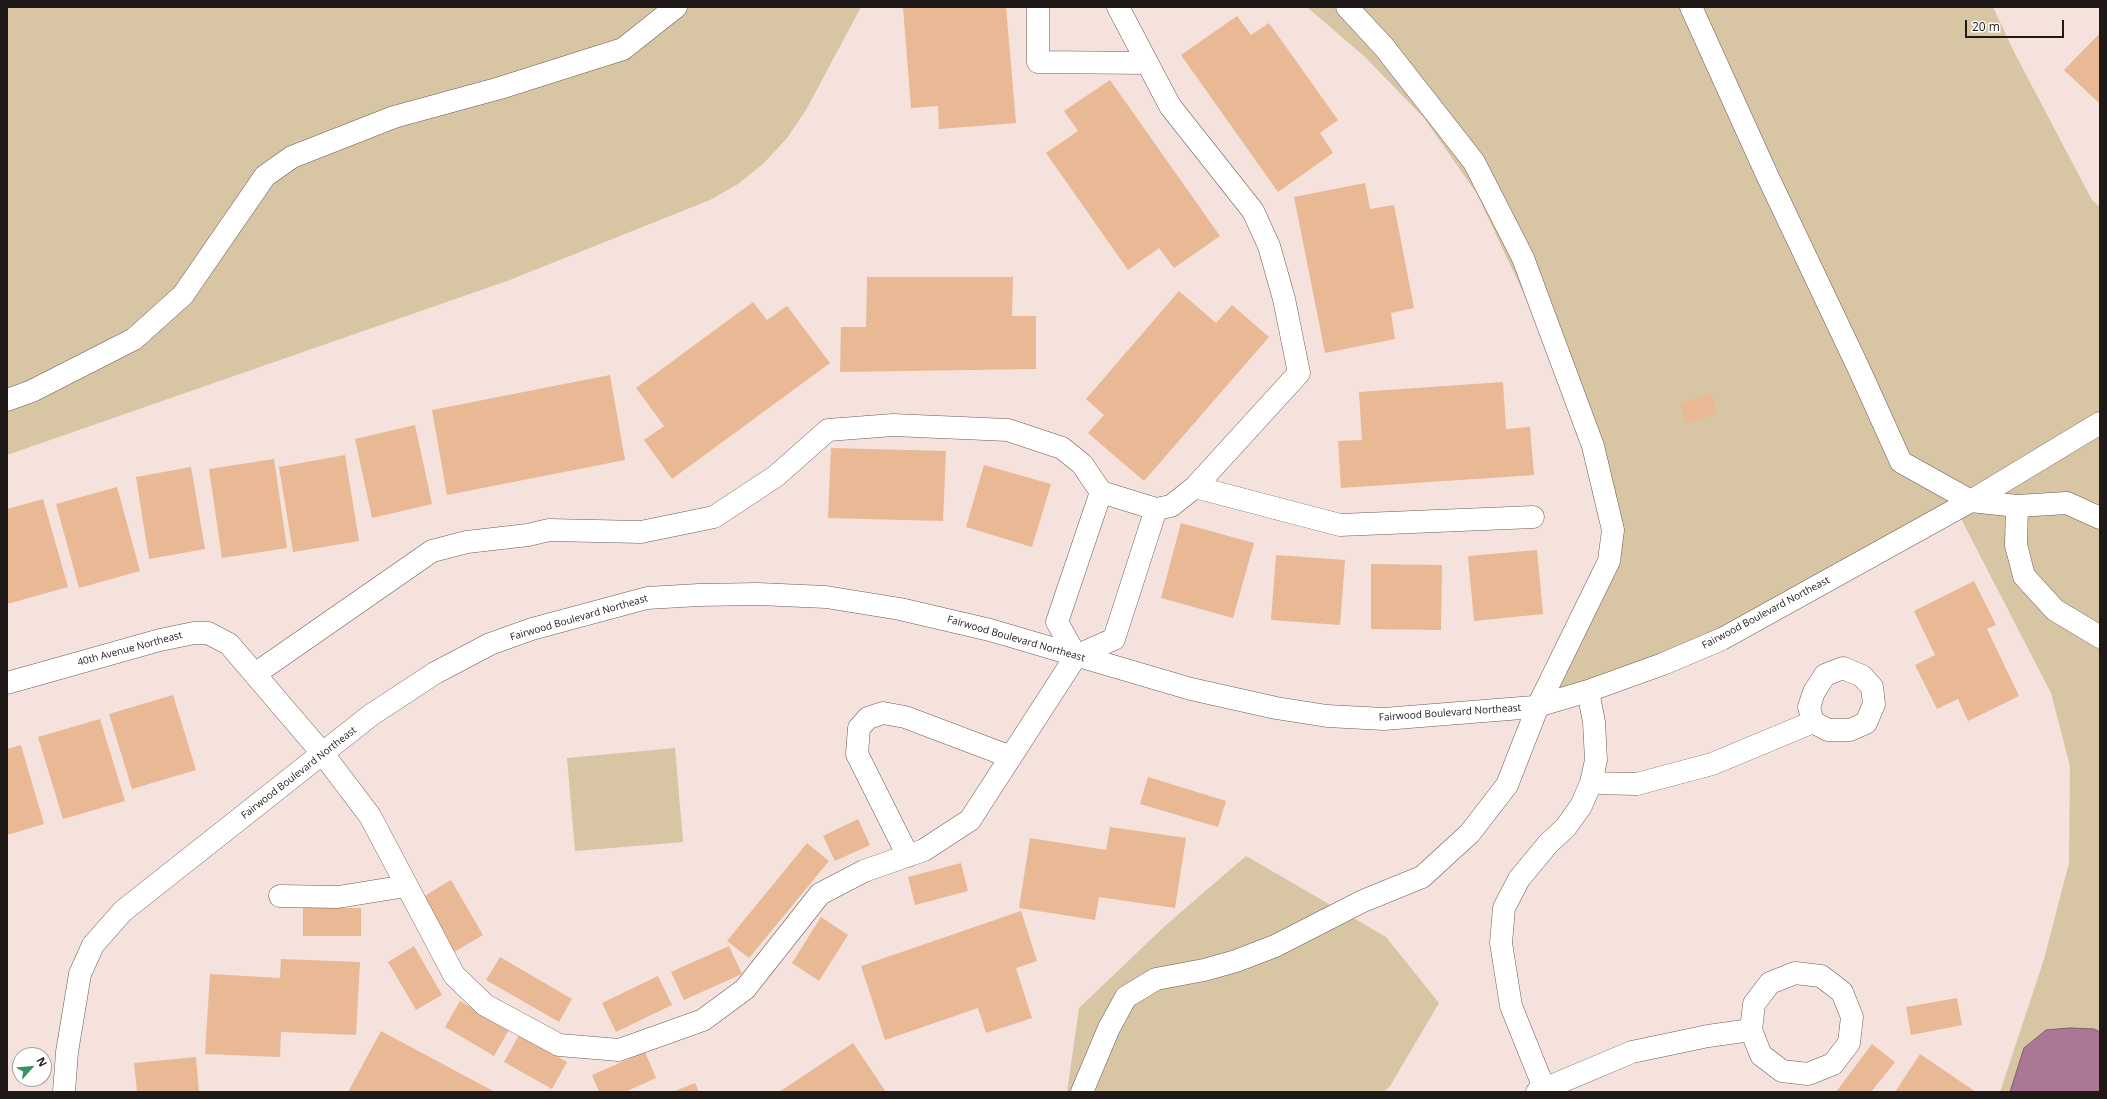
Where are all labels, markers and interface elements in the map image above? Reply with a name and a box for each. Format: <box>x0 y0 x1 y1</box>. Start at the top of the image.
scale bar <box>1967 12 2066 38</box>
text: 20 m <box>1972 18 2000 35</box>
street label: Fairwood Boulevard Northeast <box>1700 574 1832 652</box>
street label: Fairwood Boulevard Northeast <box>509 593 649 643</box>
street label: Fairwood Boulevard Northeast <box>946 614 1086 664</box>
street label: 40th Avenue Northeast <box>76 629 184 669</box>
street label: Fairwood Boulevard Northeast <box>1378 702 1522 724</box>
street label: Fairwood Boulevard Northeast <box>239 724 359 822</box>
north arrow <box>12 1047 52 1087</box>
text: N <box>34 1054 51 1069</box>

